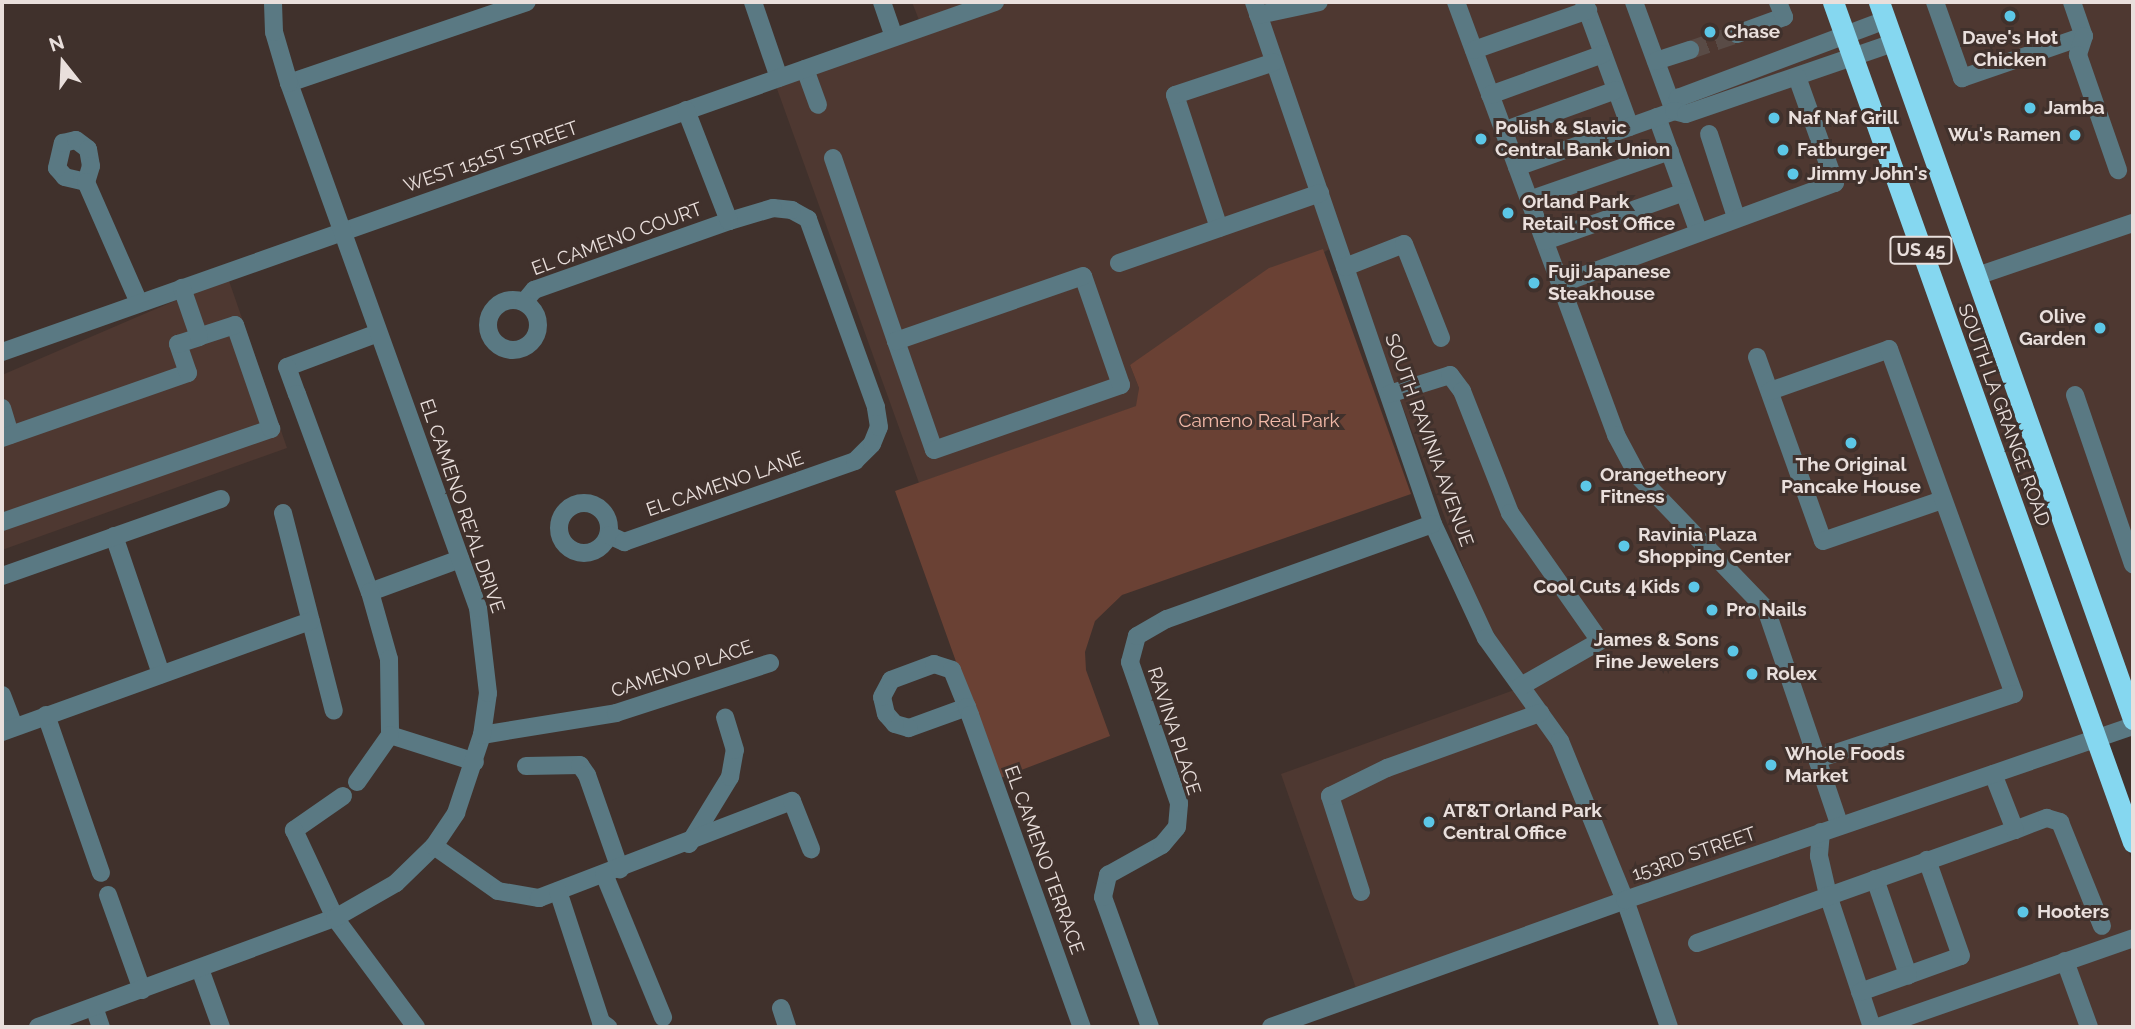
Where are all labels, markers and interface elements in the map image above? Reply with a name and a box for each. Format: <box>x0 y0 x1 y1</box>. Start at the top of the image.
marker: Dave's Hot Chicken <box>2002 8 2018 24</box>
place label: Chase <box>1724 21 1780 43</box>
marker: Chase <box>1702 24 1718 40</box>
place label: Dave's Hot Chicken <box>1962 27 2058 71</box>
north arrow <box>28 28 98 98</box>
text: N <box>46 30 67 56</box>
place label: Jamba <box>2044 97 2105 119</box>
marker: Jamba <box>2022 100 2038 116</box>
place label: Naf Naf Grill <box>1788 107 1900 129</box>
marker: Naf Naf Grill <box>1766 110 1782 126</box>
street label: WEST 151ST STREET <box>400 116 582 198</box>
place label: Polish & Slavic Central Bank Union <box>1495 117 1671 161</box>
place label: Wu's Ramen <box>1948 124 2061 146</box>
marker: Wu's Ramen <box>2067 127 2083 143</box>
marker: Polish & Slavic Central Bank Union <box>1473 131 1489 147</box>
place label: Fatburger <box>1797 139 1887 161</box>
marker: Fatburger <box>1775 142 1791 158</box>
place label: Jimmy John's <box>1807 163 1928 185</box>
marker: Jimmy John's <box>1785 166 1801 182</box>
place label: Orland Park Retail Post Office <box>1522 191 1676 235</box>
street label: EL CAMENO COURT <box>528 197 706 281</box>
marker: Orland Park Retail Post Office <box>1500 205 1516 221</box>
road number: US 45 <box>1888 236 1954 264</box>
place label: Fuji Japanese Steakhouse <box>1548 261 1671 305</box>
marker: Fuji Japanese Steakhouse <box>1526 275 1542 291</box>
street label: SOUTH LA GRANGE ROAD <box>1953 300 2055 530</box>
place label: Olive Garden <box>2019 306 2086 350</box>
marker: Olive Garden <box>2092 320 2108 336</box>
street label: SOUTH RAVINIA AVENUE <box>1380 330 1478 550</box>
street label: EL CAMENO RE'AL DRIVE <box>414 396 510 616</box>
park label: Cameno Real Park <box>1178 410 1340 432</box>
marker: The Original Pancake House <box>1843 435 1859 451</box>
street label: EL CAMENO LANE <box>643 446 807 522</box>
place label: The Original Pancake House <box>1781 454 1921 498</box>
place label: Orangetheory Fitness <box>1600 464 1727 508</box>
marker: Orangetheory Fitness <box>1578 478 1594 494</box>
place label: Ravinia Plaza Shopping Center <box>1638 524 1791 568</box>
marker: Ravinia Plaza Shopping Center <box>1616 538 1632 554</box>
place label: Cool Cuts 4 Kids <box>1533 576 1680 598</box>
marker: Cool Cuts 4 Kids <box>1686 579 1702 595</box>
place label: Pro Nails <box>1726 599 1807 621</box>
marker: Pro Nails <box>1704 602 1720 618</box>
place label: James & Sons Fine Jewelers <box>1594 629 1719 673</box>
street label: CAMENO PLACE <box>608 635 756 703</box>
marker: James & Sons Fine Jewelers <box>1725 643 1741 659</box>
place label: Rolex <box>1766 663 1817 685</box>
street label: RAVINA PLACE <box>1142 664 1206 798</box>
marker: Rolex <box>1744 666 1760 682</box>
place label: Whole Foods Market <box>1785 743 1905 787</box>
marker: Whole Foods Market <box>1763 757 1779 773</box>
street label: EL CAMENO TERRACE <box>999 762 1089 958</box>
place label: AT&T Orland Park Central Office <box>1443 800 1602 844</box>
marker: AT&T Orland Park Central Office <box>1421 814 1437 830</box>
street label: 153RD STREET <box>1629 822 1759 886</box>
place label: Hooters <box>2037 901 2109 923</box>
marker: Hooters <box>2015 904 2031 920</box>

